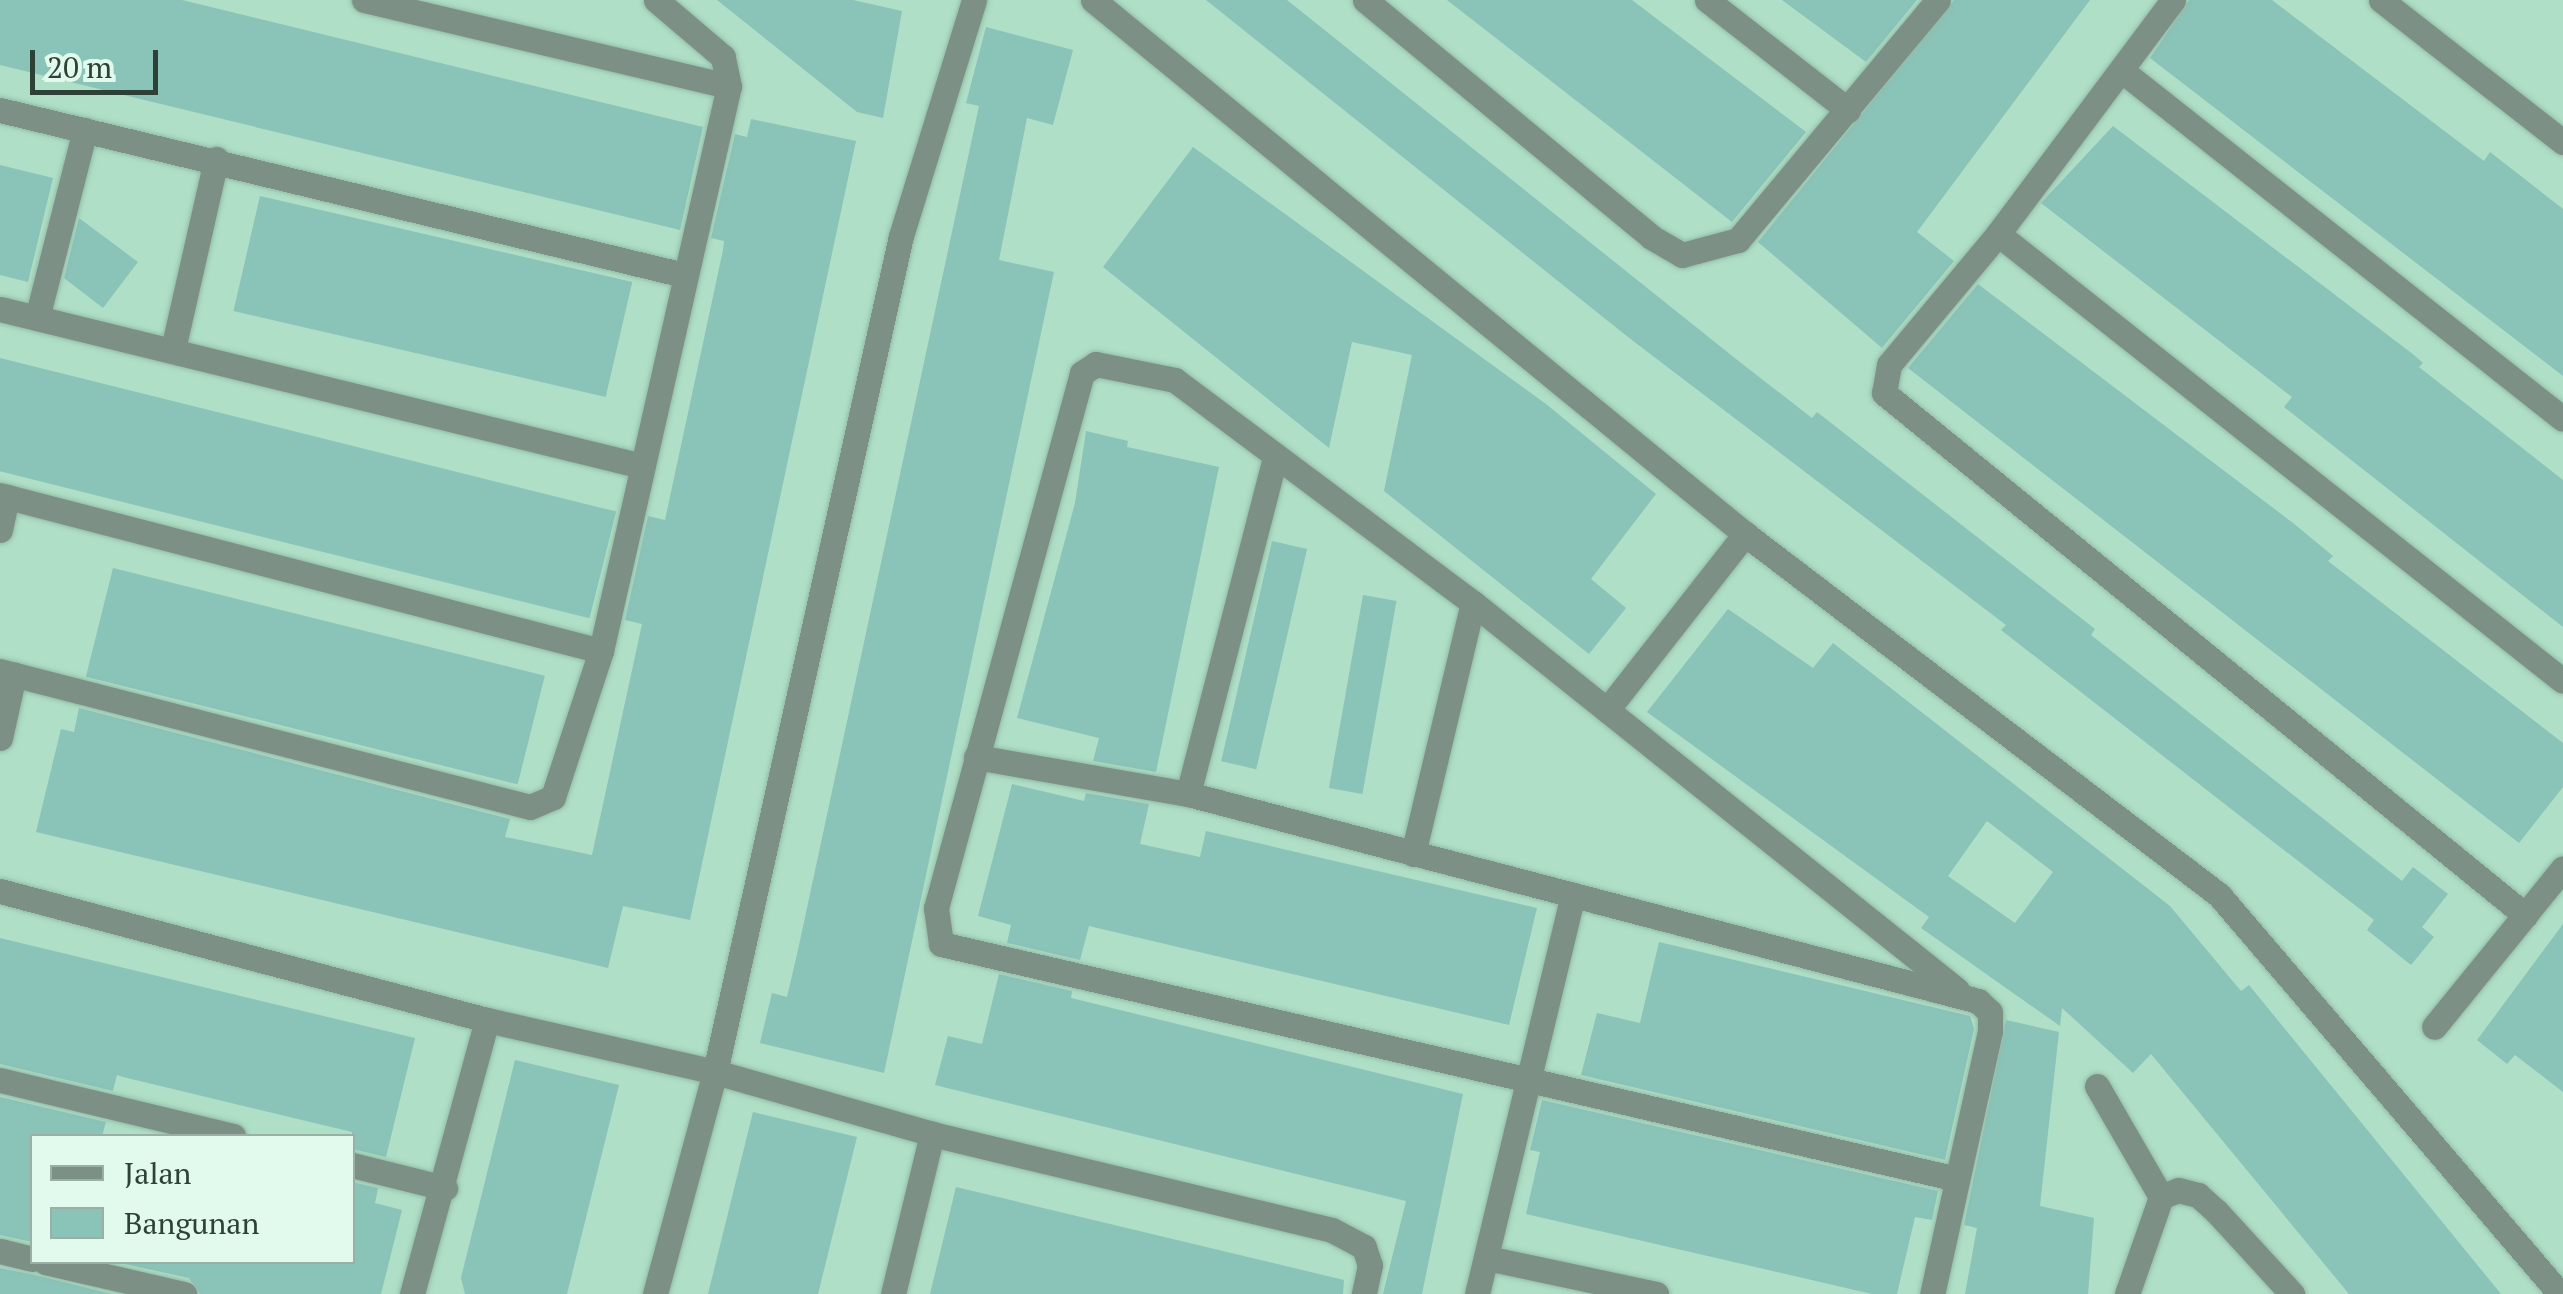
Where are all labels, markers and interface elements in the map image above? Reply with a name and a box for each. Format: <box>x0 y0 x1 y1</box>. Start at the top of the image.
scale bar <box>35 30 162 92</box>
text: 20 m <box>47 47 112 87</box>
legend <box>30 1134 355 1264</box>
text: Jalan <box>124 1153 191 1193</box>
text: Bangunan <box>124 1203 259 1243</box>

